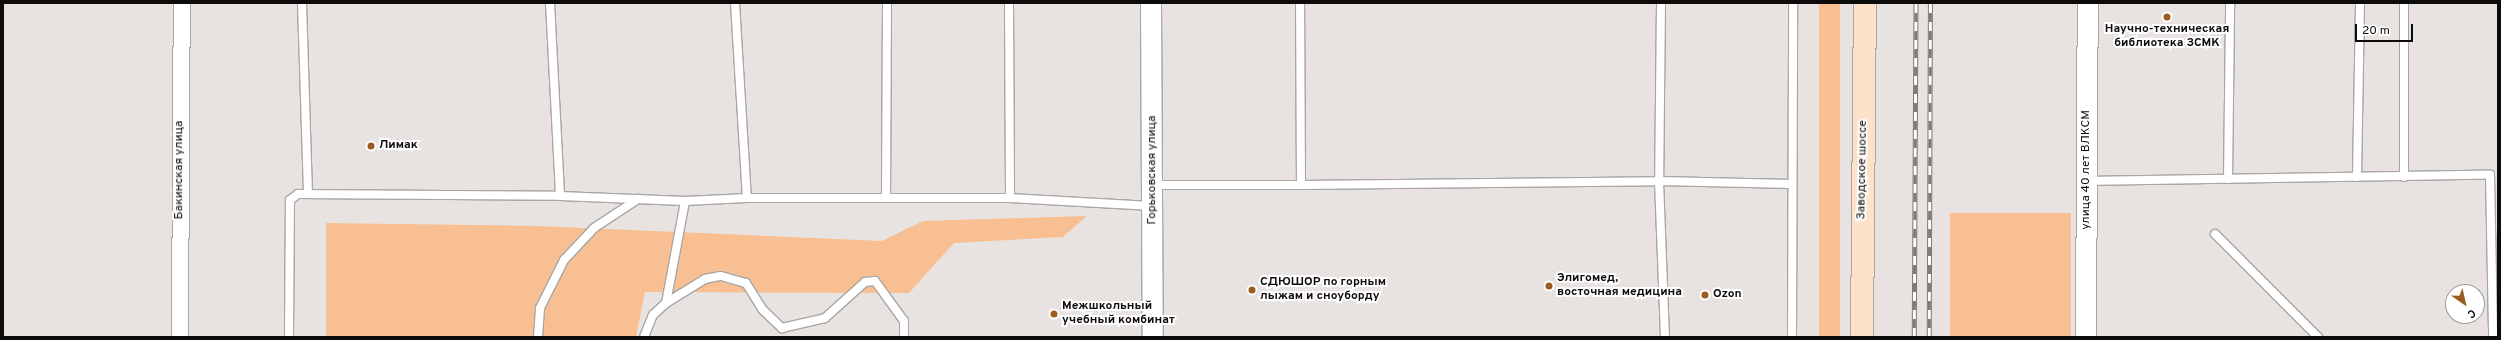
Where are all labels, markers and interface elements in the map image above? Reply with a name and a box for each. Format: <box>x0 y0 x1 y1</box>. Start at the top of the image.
marker: Научно-техническая библиотека ЗСМК <box>2162 12 2172 22</box>
scale bar <box>2357 16 2415 42</box>
place label: Научно-техническая библиотека ЗСМК <box>2105 23 2229 51</box>
text: 20 m <box>2362 23 2390 39</box>
street label: улица 40 лет ВЛКСМ <box>2080 110 2094 230</box>
street label: Горьковская улица <box>1146 115 1160 225</box>
street label: Заводское шоссе <box>1855 120 1871 220</box>
street label: Бакинская улица <box>173 121 187 219</box>
place label: Лимак <box>379 139 418 153</box>
marker: Лимак <box>366 141 376 151</box>
place label: Элигомед, восточная медицина <box>1557 272 1682 300</box>
place label: СДЮШОР по горным лыжам и сноуборду <box>1260 276 1386 304</box>
marker: Элигомед, восточная медицина <box>1544 281 1554 291</box>
north arrow <box>2445 284 2485 324</box>
marker: СДЮШОР по горным лыжам и сноуборду <box>1247 285 1257 295</box>
place label: Ozon <box>1713 288 1742 302</box>
marker: Ozon <box>1700 290 1710 300</box>
place label: Межшкольный учебный комбинат <box>1062 300 1175 328</box>
text: С <box>2464 305 2478 321</box>
marker: Межшкольный учебный комбинат <box>1049 309 1059 319</box>

